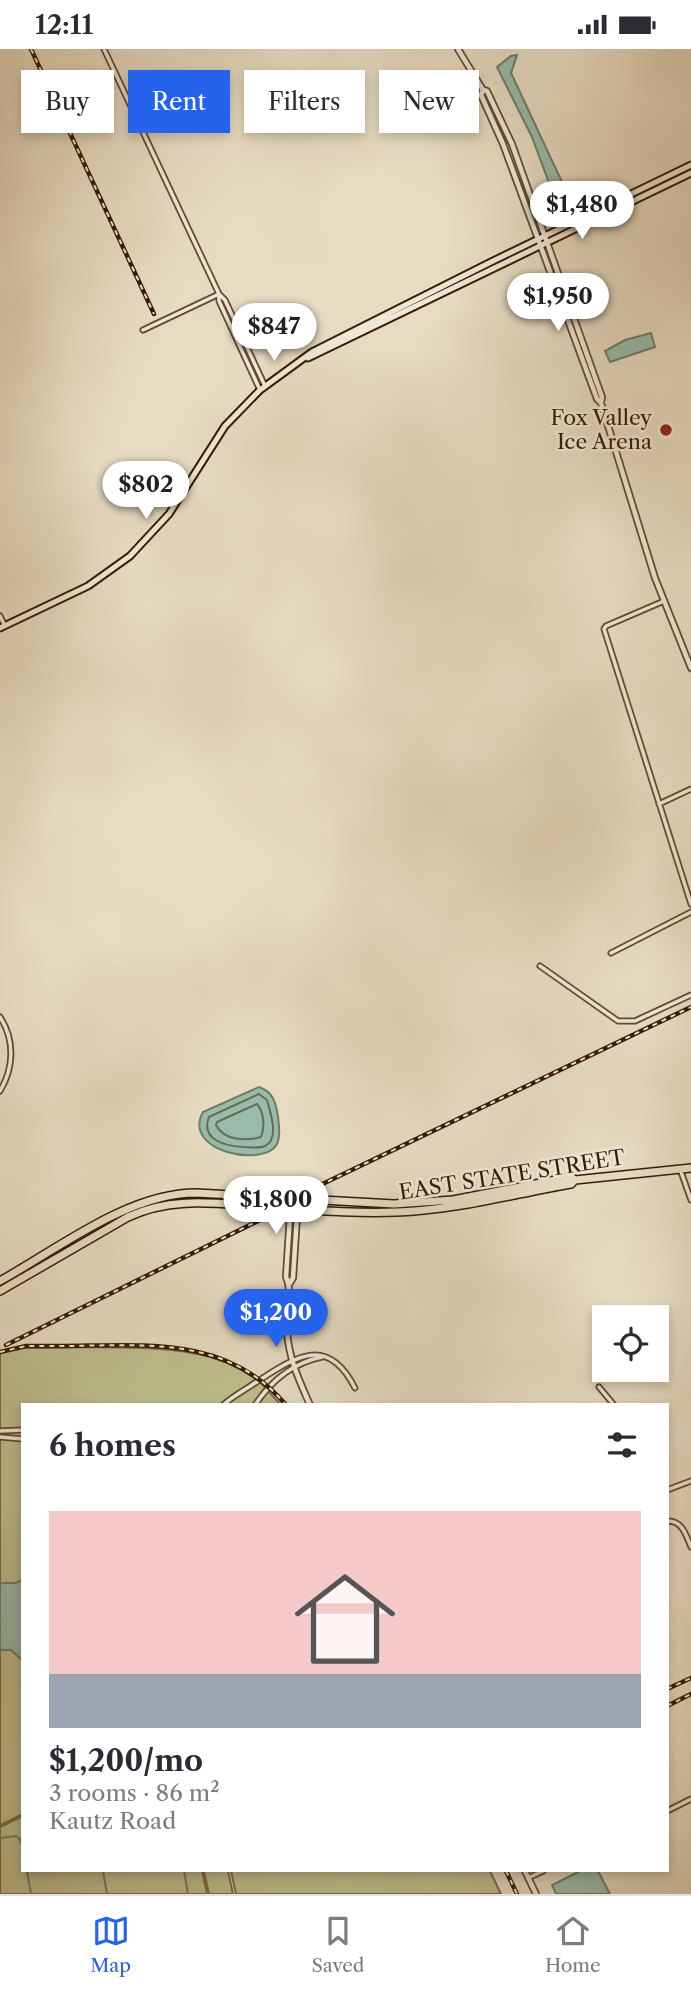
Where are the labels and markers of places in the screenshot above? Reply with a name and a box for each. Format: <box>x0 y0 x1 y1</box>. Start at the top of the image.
pin: $1,480 <box>525 181 639 241</box>
pin: $1,950 <box>501 273 615 333</box>
pin: $847 <box>233 303 315 363</box>
place label: Fox Valley Ice Arena <box>550 405 653 454</box>
marker: Fox Valley Ice Arena <box>658 422 674 438</box>
pin: $802 <box>105 461 187 521</box>
pin: $1,800 <box>219 1177 333 1236</box>
pin: $1,200 <box>219 1289 333 1349</box>

